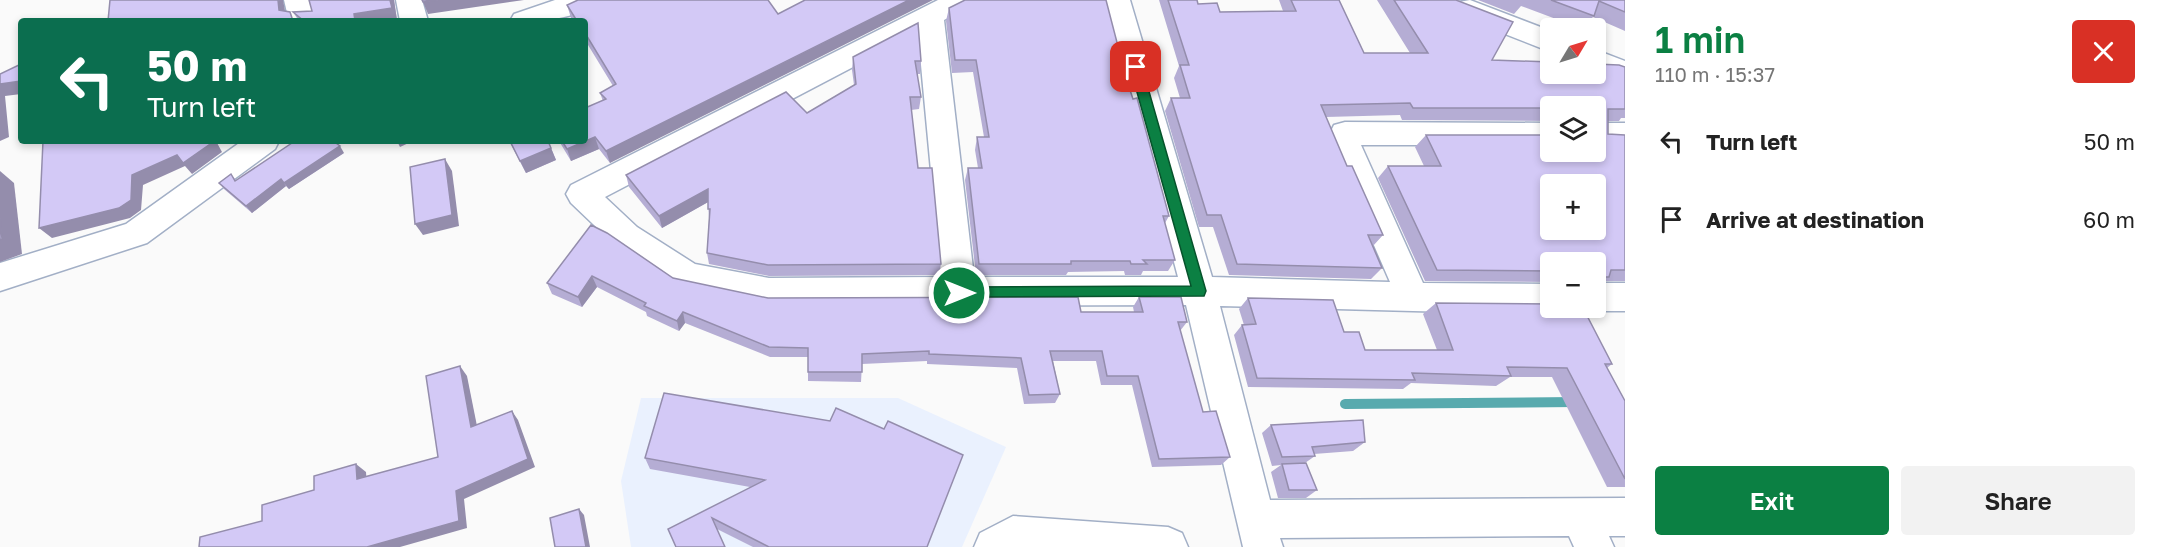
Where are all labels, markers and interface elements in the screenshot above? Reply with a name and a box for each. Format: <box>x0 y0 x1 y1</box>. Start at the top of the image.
north arrow <box>1540 18 1606 84</box>
map controls <box>1540 18 1606 318</box>
text: 1 min <box>1655 18 1745 61</box>
button: close <box>2072 20 2135 83</box>
text: 50 m <box>147 40 247 90</box>
pin <box>1110 41 1161 92</box>
icon: left <box>48 42 126 120</box>
icon: arrive <box>1119 50 1152 83</box>
text: 110 m · 15:37 <box>1655 62 1775 86</box>
text: Turn left <box>147 91 256 123</box>
button: layers <box>1540 96 1606 162</box>
icon: left <box>1655 125 1688 158</box>
text: Turn left <box>1706 128 1797 155</box>
text: 50 m <box>2084 128 2135 155</box>
button: + <box>1540 174 1606 240</box>
icon: arrive <box>1655 203 1688 236</box>
text: Arrive at destination <box>1706 206 1924 233</box>
text: 60 m <box>2083 206 2135 233</box>
button: − <box>1540 252 1606 318</box>
position arrow <box>927 261 991 325</box>
button: Exit <box>1655 466 1889 535</box>
button: Share <box>1901 466 2135 535</box>

